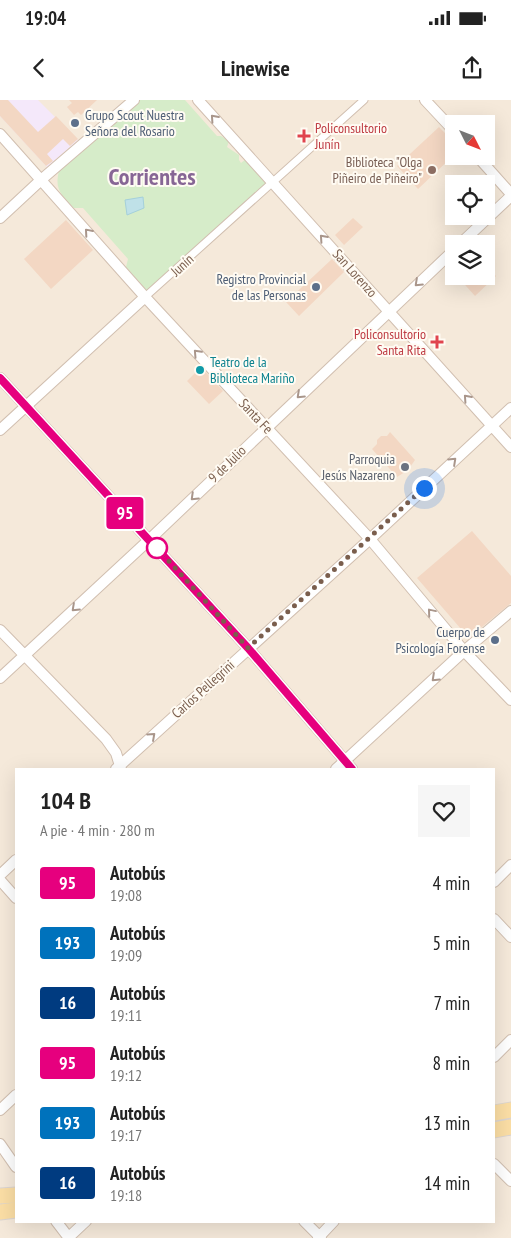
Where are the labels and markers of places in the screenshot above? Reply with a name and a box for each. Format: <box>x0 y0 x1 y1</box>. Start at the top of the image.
place label: Grupo Scout Nuestra Señora del Rosario <box>85 106 184 140</box>
marker: Grupo Scout Nuestra Señora del Rosario <box>69 117 81 129</box>
place label: Policonsultorio Junín <box>314 119 387 153</box>
marker: Policonsultorio Junín <box>297 129 311 143</box>
place label: Biblioteca "Olga Piñeiro de Piñeiro" <box>332 153 422 187</box>
marker: Biblioteca "Olga Piñeiro de Piñeiro" <box>426 164 438 176</box>
place label: Registro Provincial de las Personas <box>216 270 307 304</box>
marker: Registro Provincial de las Personas <box>310 281 322 293</box>
place label: Policonsultorio Santa Rita <box>354 325 426 359</box>
marker: Policonsultorio Santa Rita <box>430 335 444 349</box>
place label: Teatro de la Biblioteca Mariño <box>210 353 295 387</box>
marker: Teatro de la Biblioteca Mariño <box>194 364 206 376</box>
place label: Parroquia Jesús Nazareno <box>321 450 395 484</box>
marker: Parroquia Jesús Nazareno <box>399 461 411 473</box>
unlabelled marker <box>146 537 168 559</box>
place label: Cuerpo de Psicología Forense <box>395 623 485 657</box>
marker: Cuerpo de Psicología Forense <box>489 634 501 646</box>

